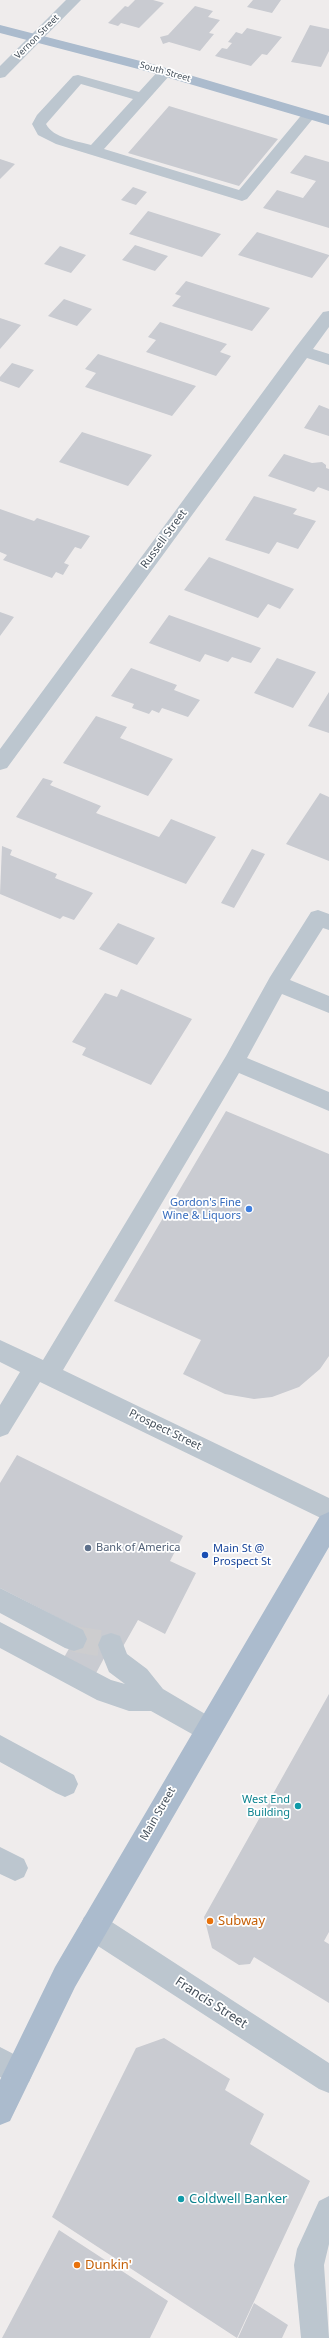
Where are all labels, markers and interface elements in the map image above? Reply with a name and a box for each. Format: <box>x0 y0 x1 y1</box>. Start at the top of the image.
street label: Vernon Street <box>13 13 61 61</box>
street label: South Street <box>138 60 192 84</box>
street label: Russell Street <box>138 507 190 571</box>
place label: Gordon's Fine Wine & Liquors <box>163 1196 241 1222</box>
marker: Gordon's Fine Wine & Liquors <box>244 1204 254 1214</box>
street label: Prospect Street <box>127 1407 203 1453</box>
place label: Bank of America <box>96 1541 181 1555</box>
place label: Main St @ Prospect St <box>213 1542 271 1568</box>
marker: Bank of America <box>83 1543 93 1553</box>
marker: Main St @ Prospect St <box>200 1550 210 1560</box>
street label: Main Street <box>137 1785 179 1843</box>
place label: West End Building <box>242 1793 290 1819</box>
marker: West End Building <box>293 1801 303 1811</box>
place label: Subway <box>218 1913 265 1929</box>
marker: Subway <box>205 1916 215 1926</box>
street label: Francis Street <box>172 1974 250 2032</box>
place label: Coldwell Banker <box>189 2191 287 2207</box>
marker: Coldwell Banker <box>176 2194 186 2204</box>
place label: Dunkin' <box>85 2257 132 2273</box>
marker: Dunkin' <box>72 2260 82 2270</box>

